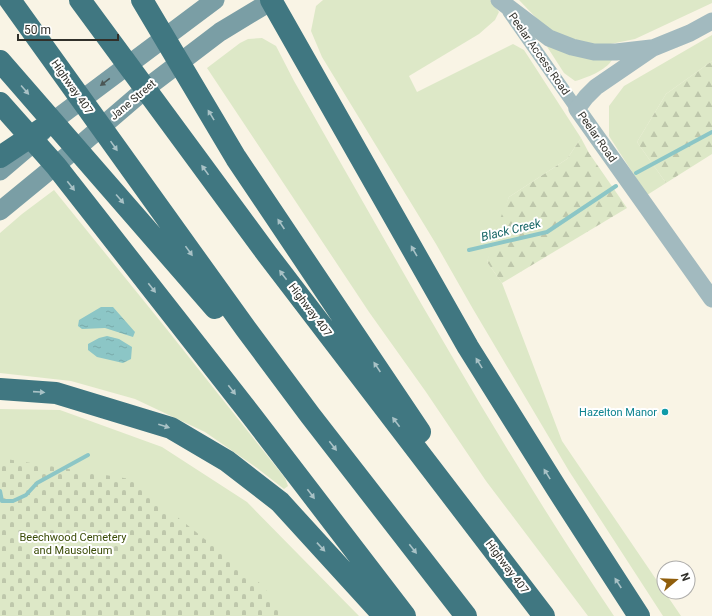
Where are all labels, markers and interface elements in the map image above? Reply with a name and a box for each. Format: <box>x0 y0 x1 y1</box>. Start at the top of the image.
street label: Peelar Access Road <box>506 10 572 98</box>
scale bar <box>18 16 118 42</box>
text: 50 m <box>24 23 51 37</box>
street label: Highway 407 <box>48 57 96 117</box>
one-way arrow <box>100 77 111 86</box>
street label: Jane Street <box>107 77 159 123</box>
one-way arrow <box>21 85 30 96</box>
one-way arrow <box>207 109 214 121</box>
street label: Peelar Road <box>575 109 619 165</box>
one-way arrow <box>110 140 118 151</box>
one-way arrow <box>201 165 209 176</box>
one-way arrow <box>67 180 76 191</box>
one-way arrow <box>115 194 124 205</box>
water label: Black Creek <box>480 216 543 244</box>
one-way arrow <box>278 218 285 230</box>
one-way arrow <box>410 245 417 257</box>
one-way arrow <box>185 246 193 257</box>
one-way arrow <box>278 269 287 280</box>
street label: Highway 407 <box>286 281 334 339</box>
one-way arrow <box>147 282 156 293</box>
one-way arrow <box>475 358 482 369</box>
one-way arrow <box>373 362 381 372</box>
one-way arrow <box>227 385 236 396</box>
one-way arrow <box>33 389 45 396</box>
place label: Hazelton Manor <box>579 406 657 419</box>
marker: Hazelton Manor <box>660 407 670 417</box>
one-way arrow <box>391 417 400 428</box>
one-way arrow <box>158 423 170 429</box>
one-way arrow <box>329 441 338 452</box>
one-way arrow <box>544 468 551 480</box>
one-way arrow <box>307 488 315 499</box>
park label: Beechwood Cemetery and Mausoleum <box>19 531 127 557</box>
street label: Highway 407 <box>483 538 531 596</box>
one-way arrow <box>316 542 325 551</box>
one-way arrow <box>409 543 418 554</box>
north arrow <box>656 560 696 600</box>
text: N <box>678 571 692 583</box>
one-way arrow <box>614 577 621 589</box>

